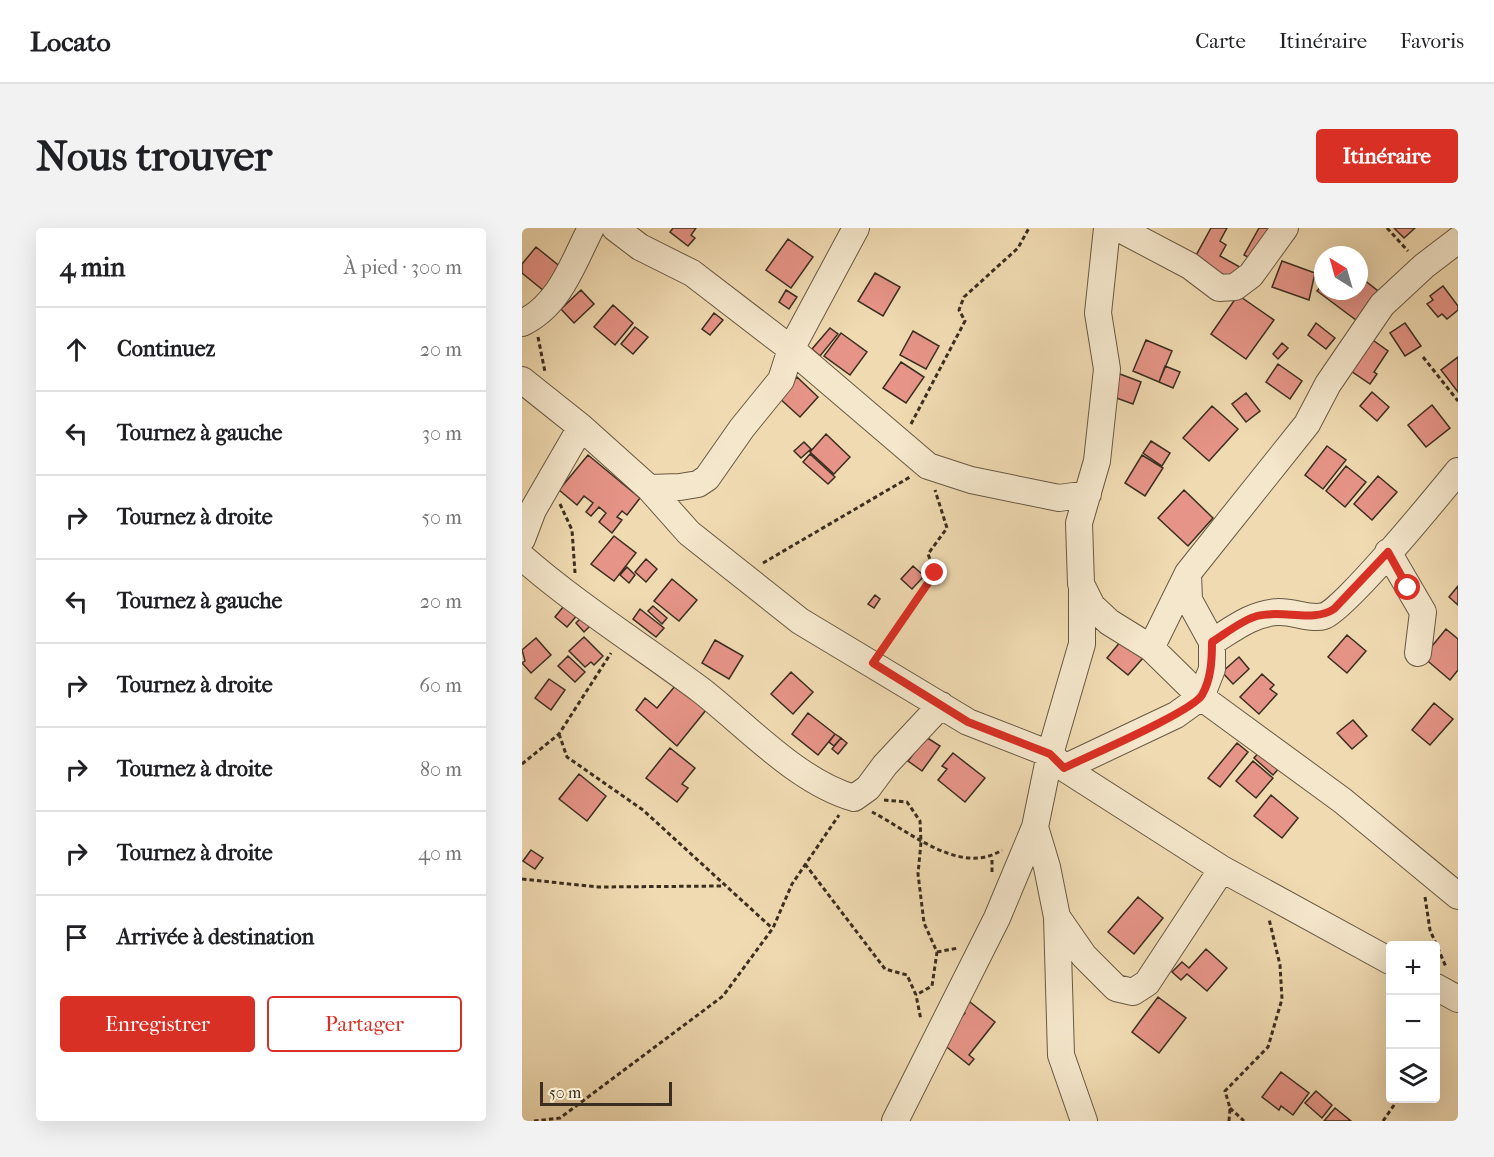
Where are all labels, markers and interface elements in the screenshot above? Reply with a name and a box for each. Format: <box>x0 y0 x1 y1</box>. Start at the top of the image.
text: Locato <box>30 25 111 58</box>
text: Carte <box>1195 29 1246 53</box>
text: Itinéraire <box>1279 29 1367 53</box>
text: Favoris <box>1400 29 1464 53</box>
button: Itinéraire <box>1316 129 1458 183</box>
text: Nous trouver <box>36 132 272 181</box>
north arrow <box>1314 246 1368 300</box>
text: 4 min <box>60 252 125 283</box>
text: À pied · 300 m <box>344 256 462 279</box>
icon: ahead <box>60 333 93 366</box>
text: Continuez <box>117 336 215 362</box>
text: 20 m <box>420 338 462 361</box>
icon: left <box>60 417 93 450</box>
text: Tournez à gauche <box>117 420 282 446</box>
text: 30 m <box>422 422 462 445</box>
icon: right <box>60 501 93 534</box>
text: Tournez à droite <box>117 504 273 530</box>
text: 50 m <box>421 506 462 529</box>
route end <box>921 559 947 585</box>
route start <box>1394 574 1420 600</box>
icon: left <box>60 585 93 618</box>
text: Tournez à gauche <box>117 588 282 614</box>
text: 20 m <box>420 590 462 613</box>
icon: right <box>60 669 93 702</box>
text: Tournez à droite <box>117 672 273 698</box>
text: 60 m <box>419 674 462 697</box>
icon: right <box>60 753 93 786</box>
text: Tournez à droite <box>117 756 273 782</box>
text: 80 m <box>420 758 462 781</box>
icon: right <box>60 837 93 870</box>
text: Tournez à droite <box>117 840 273 866</box>
text: 40 m <box>418 842 462 865</box>
icon: arrive <box>60 921 93 954</box>
text: Arrivée à destination <box>117 924 314 950</box>
map controls <box>1386 941 1440 1103</box>
button: + <box>1386 941 1440 995</box>
button: − <box>1386 995 1440 1049</box>
button: Enregistrer <box>60 996 255 1052</box>
button: Partager <box>267 996 462 1052</box>
button: layers <box>1386 1049 1440 1103</box>
scale bar <box>540 1079 672 1106</box>
text: 50 m <box>549 1083 581 1102</box>

